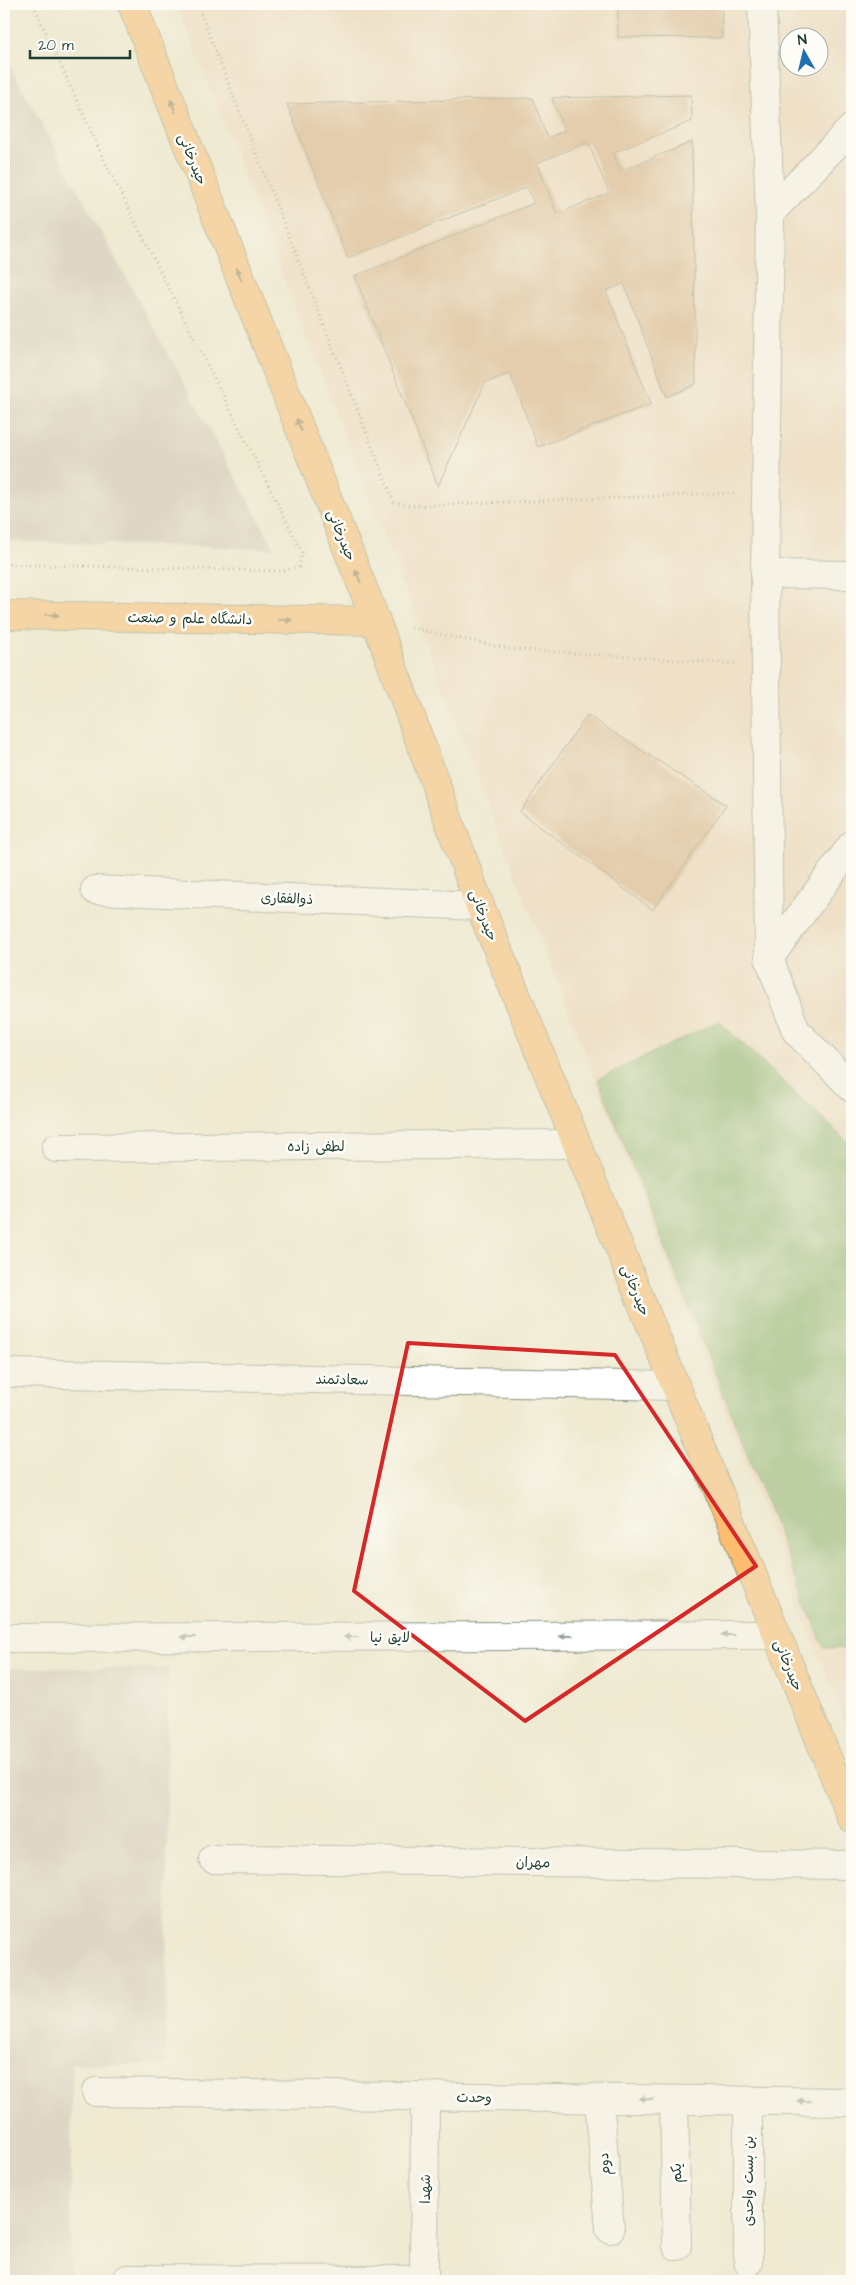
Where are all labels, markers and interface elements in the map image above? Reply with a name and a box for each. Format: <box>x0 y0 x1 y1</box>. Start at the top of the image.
scale bar <box>30 28 130 60</box>
north arrow <box>778 28 828 78</box>
text: N <box>797 30 808 51</box>
text: 20 m <box>38 35 74 56</box>
one-way arrow <box>169 98 177 113</box>
street label: حیدرخانی <box>173 131 211 188</box>
one-way arrow <box>235 266 243 281</box>
one-way arrow <box>294 418 302 432</box>
street label: حیدرخانی <box>322 507 360 564</box>
one-way arrow <box>354 569 362 583</box>
street label: دانشگاه علم و صنعت <box>127 608 252 630</box>
one-way arrow <box>45 612 61 620</box>
one-way arrow <box>277 616 293 624</box>
street label: حیدرخانی <box>464 887 502 944</box>
street label: ذوالفقاری <box>260 888 314 910</box>
street label: لطفی زاده <box>287 1137 345 1157</box>
street label: حیدرخانی <box>616 1262 654 1319</box>
street label: سعادتمند <box>315 1370 369 1390</box>
street label: لایق نیا <box>370 1628 410 1648</box>
one-way arrow <box>720 1631 736 1639</box>
one-way arrow <box>558 1632 574 1640</box>
one-way arrow <box>180 1633 196 1641</box>
one-way arrow <box>343 1633 359 1641</box>
street label: حیدرخانی <box>769 1637 807 1694</box>
street label: مهران <box>516 1853 550 1873</box>
street label: وحدت <box>456 2088 492 2108</box>
one-way arrow <box>638 2095 654 2103</box>
one-way arrow <box>795 2097 811 2105</box>
street label: بن بست واحدی <box>739 2136 759 2226</box>
street label: دوم <box>594 2152 616 2176</box>
street label: یکم <box>667 2163 687 2183</box>
street label: شهدا <box>416 2174 436 2204</box>

